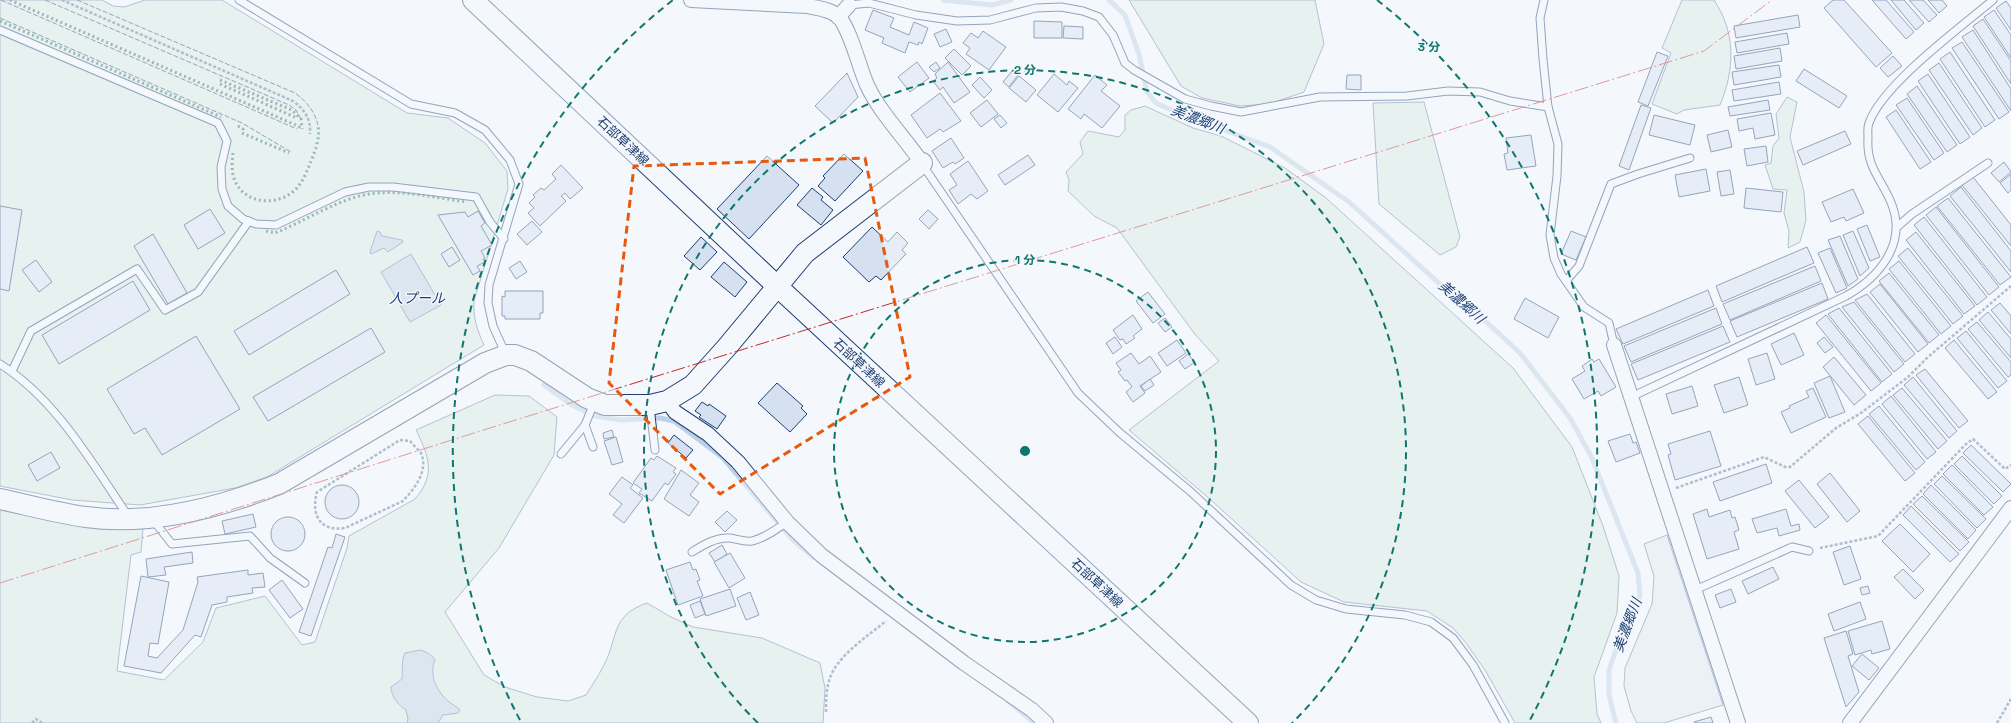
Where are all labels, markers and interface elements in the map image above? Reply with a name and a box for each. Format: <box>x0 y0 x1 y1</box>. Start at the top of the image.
text: 3 分 <box>1418 39 1440 55</box>
text: 2 分 <box>1014 62 1036 78</box>
water label: 美濃郷川 <box>1169 101 1229 138</box>
street label: 石部草津線 <box>593 113 653 169</box>
text: 1 分 <box>1015 252 1035 268</box>
water label: 美濃郷川 <box>1435 277 1490 329</box>
water label: 人プール <box>389 289 446 307</box>
street label: 石部草津線 <box>829 335 889 391</box>
centre of rings <box>1018 444 1032 458</box>
street label: 石部草津線 <box>1067 555 1127 611</box>
water label: 美濃郷川 <box>1609 594 1646 654</box>

